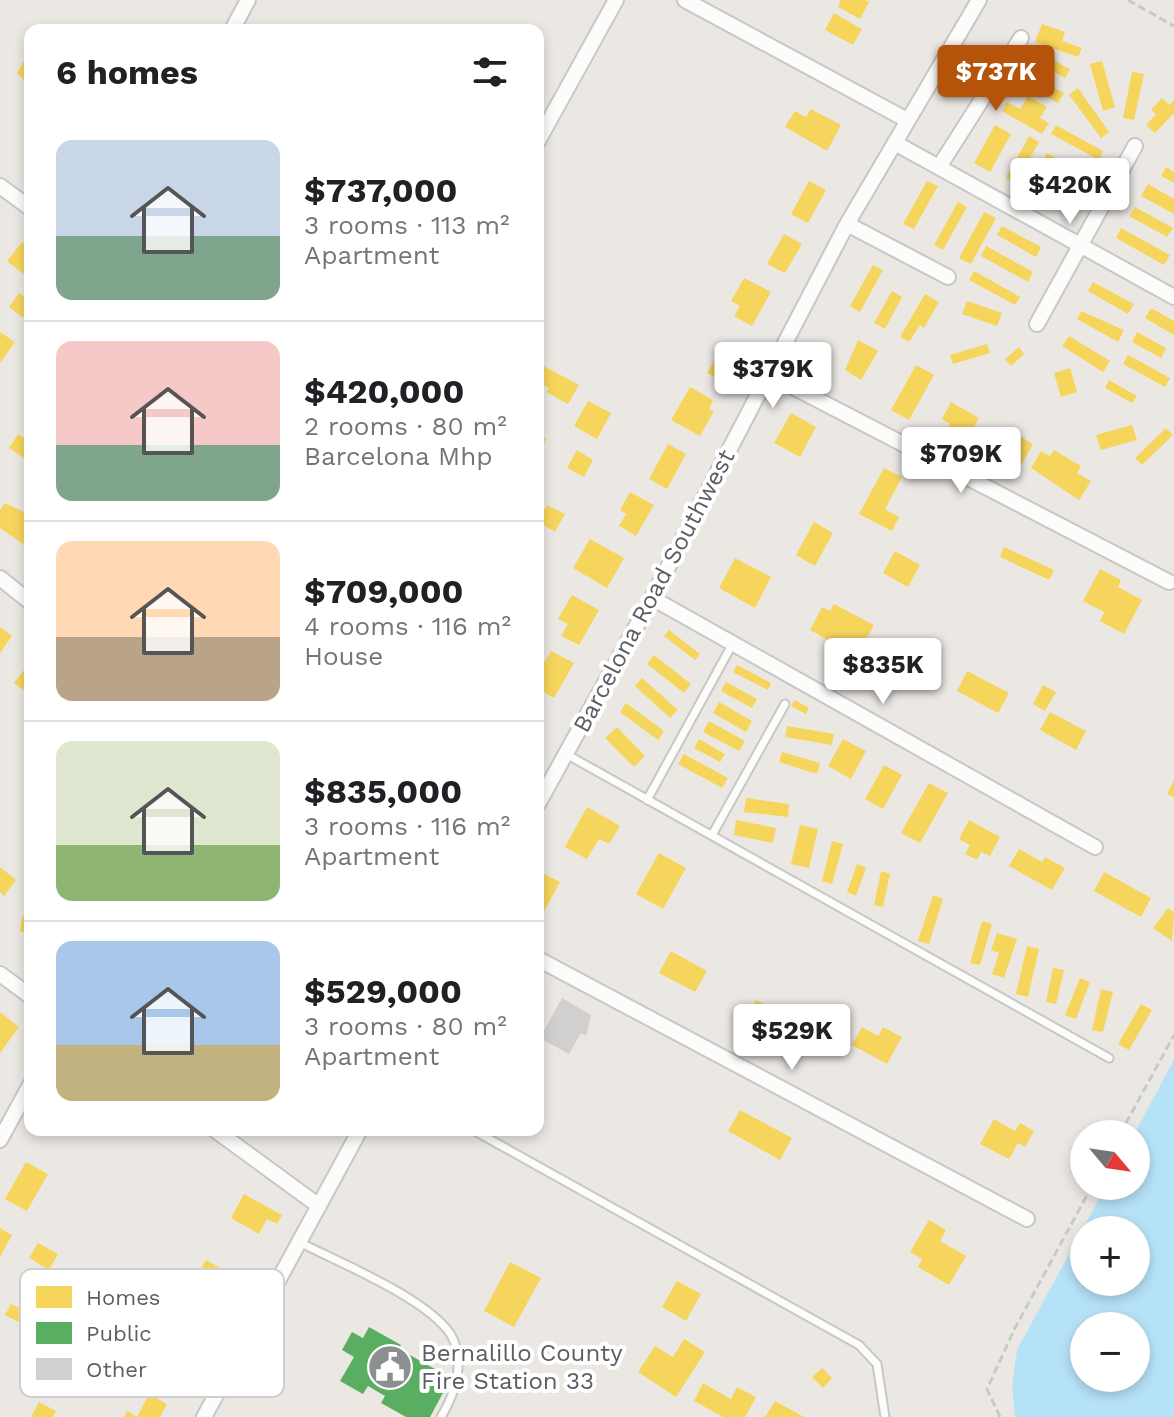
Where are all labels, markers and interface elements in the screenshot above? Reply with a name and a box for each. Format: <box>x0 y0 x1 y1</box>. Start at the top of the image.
pin: $737K <box>940 45 1052 113</box>
icon: filters <box>468 50 512 94</box>
text: 6 homes <box>56 52 198 92</box>
text: $737K <box>956 56 1037 86</box>
pin: $420K <box>1014 158 1126 226</box>
text: $420K <box>1028 169 1112 199</box>
text: $737,000 <box>304 170 458 210</box>
icon: home <box>120 172 216 268</box>
text: 3 rooms · 113 m² <box>304 210 510 240</box>
text: Apartment <box>304 240 440 270</box>
pin: $379K <box>717 342 829 410</box>
text: $379K <box>732 353 814 383</box>
text: $420,000 <box>304 371 464 411</box>
icon: home <box>120 373 216 469</box>
text: 2 rooms · 80 m² <box>304 411 507 441</box>
pin: $709K <box>905 427 1017 495</box>
text: $709K <box>920 438 1002 468</box>
text: Barcelona Mhp <box>304 441 493 471</box>
street label: Barcelona Road Southwest <box>567 445 741 737</box>
text: $709,000 <box>304 571 463 611</box>
icon: home <box>120 573 216 669</box>
text: 4 rooms · 116 m² <box>304 611 511 641</box>
pin: $835K <box>827 638 939 706</box>
text: House <box>304 641 383 671</box>
text: $835K <box>842 649 924 679</box>
text: $835,000 <box>304 771 462 811</box>
icon: home <box>120 773 216 869</box>
text: 3 rooms · 116 m² <box>304 811 510 841</box>
text: Apartment <box>304 841 440 871</box>
text: $529,000 <box>304 971 462 1011</box>
icon: home <box>120 973 216 1069</box>
pin: $529K <box>736 1004 848 1072</box>
text: 3 rooms · 80 m² <box>304 1011 507 1041</box>
text: $529K <box>751 1015 833 1045</box>
text: Apartment <box>304 1041 440 1071</box>
north arrow <box>1070 1120 1150 1200</box>
map controls <box>1070 1120 1150 1392</box>
button: + <box>1070 1216 1150 1296</box>
legend <box>20 1269 284 1397</box>
text: Homes <box>86 1285 160 1310</box>
button: − <box>1070 1312 1150 1392</box>
text: Public <box>86 1321 152 1346</box>
place label: Bernalillo County Fire Station 33 <box>421 1339 623 1395</box>
public building icon: Bernalillo County Fire Station 33 <box>366 1343 414 1391</box>
text: Other <box>86 1357 147 1382</box>

